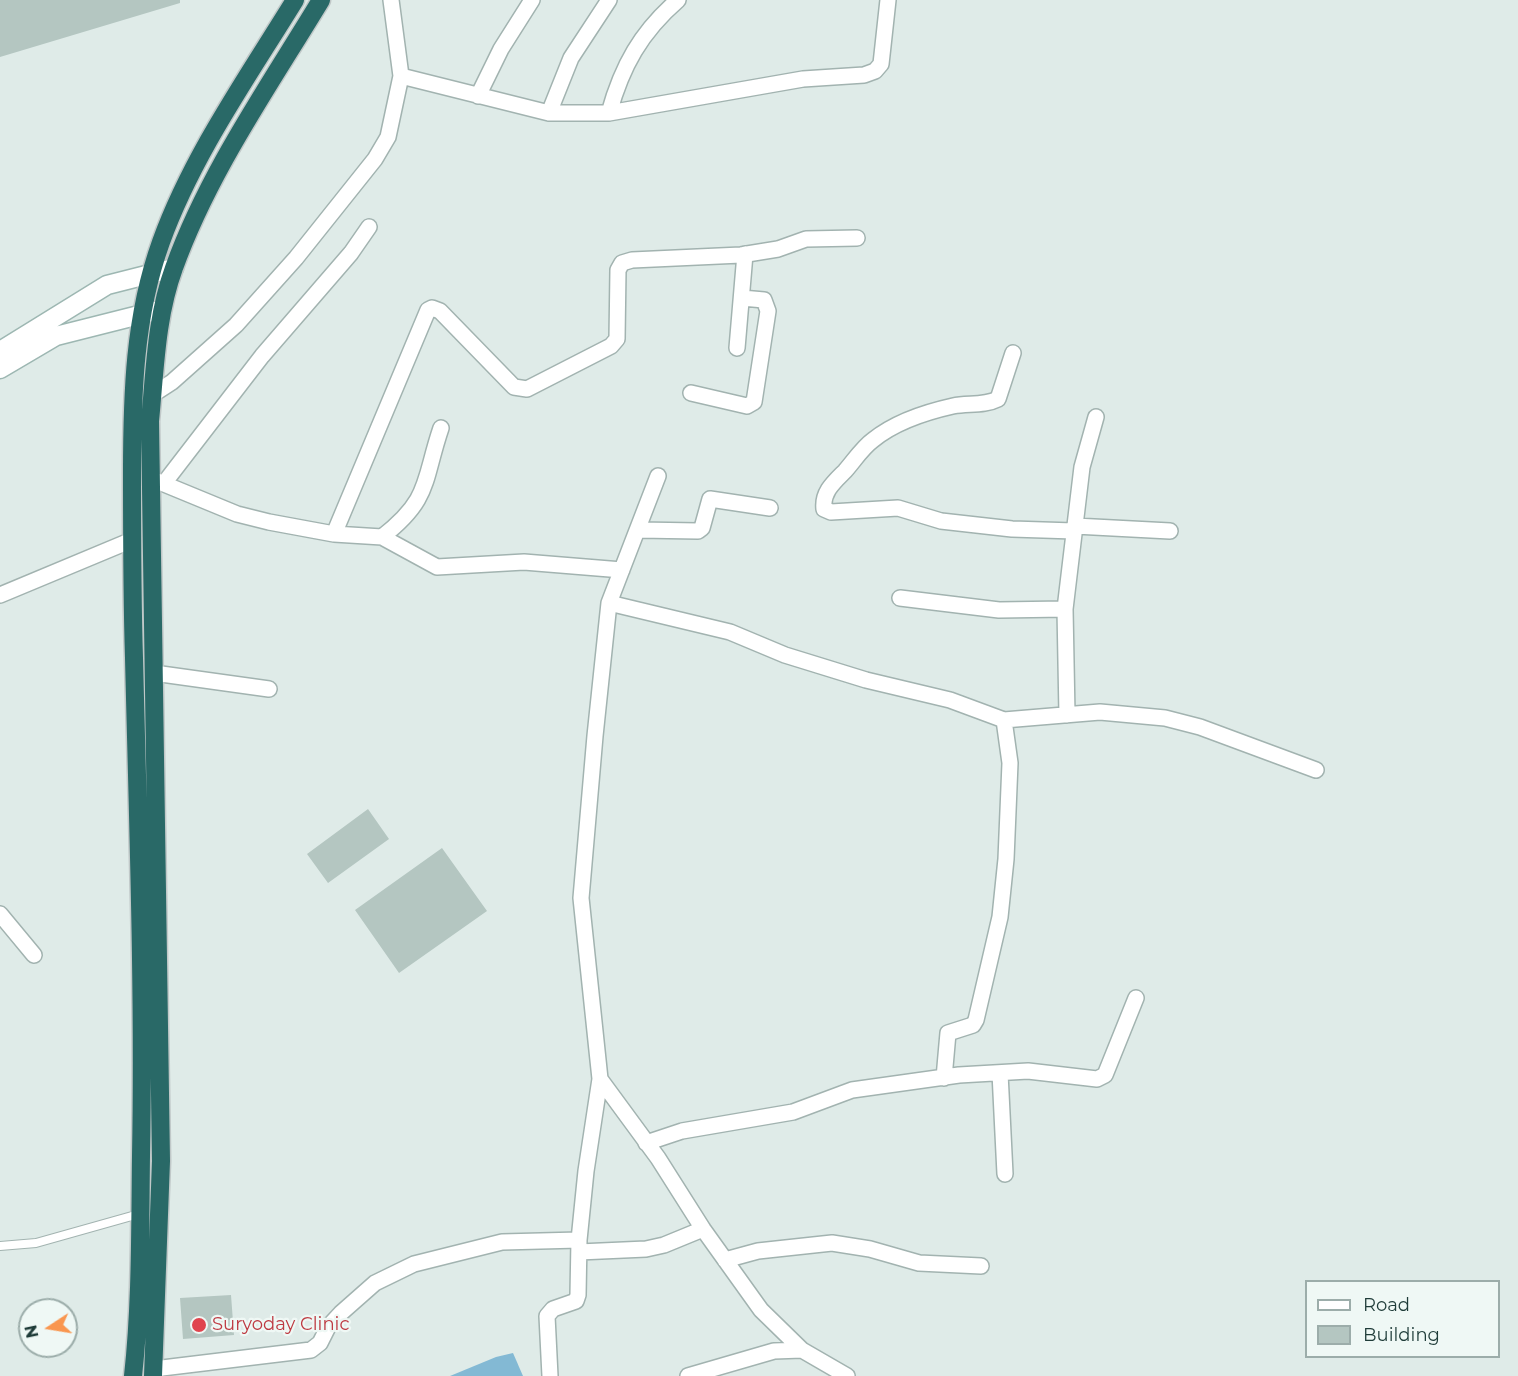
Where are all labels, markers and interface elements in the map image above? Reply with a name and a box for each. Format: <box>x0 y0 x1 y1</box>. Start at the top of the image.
legend <box>1305 1280 1500 1358</box>
text: Road <box>1363 1294 1410 1316</box>
north arrow <box>18 1298 78 1358</box>
place label: Suryoday Clinic <box>212 1314 350 1336</box>
marker: Suryoday Clinic <box>190 1316 208 1334</box>
text: N <box>21 1323 42 1340</box>
text: Building <box>1363 1324 1440 1346</box>

